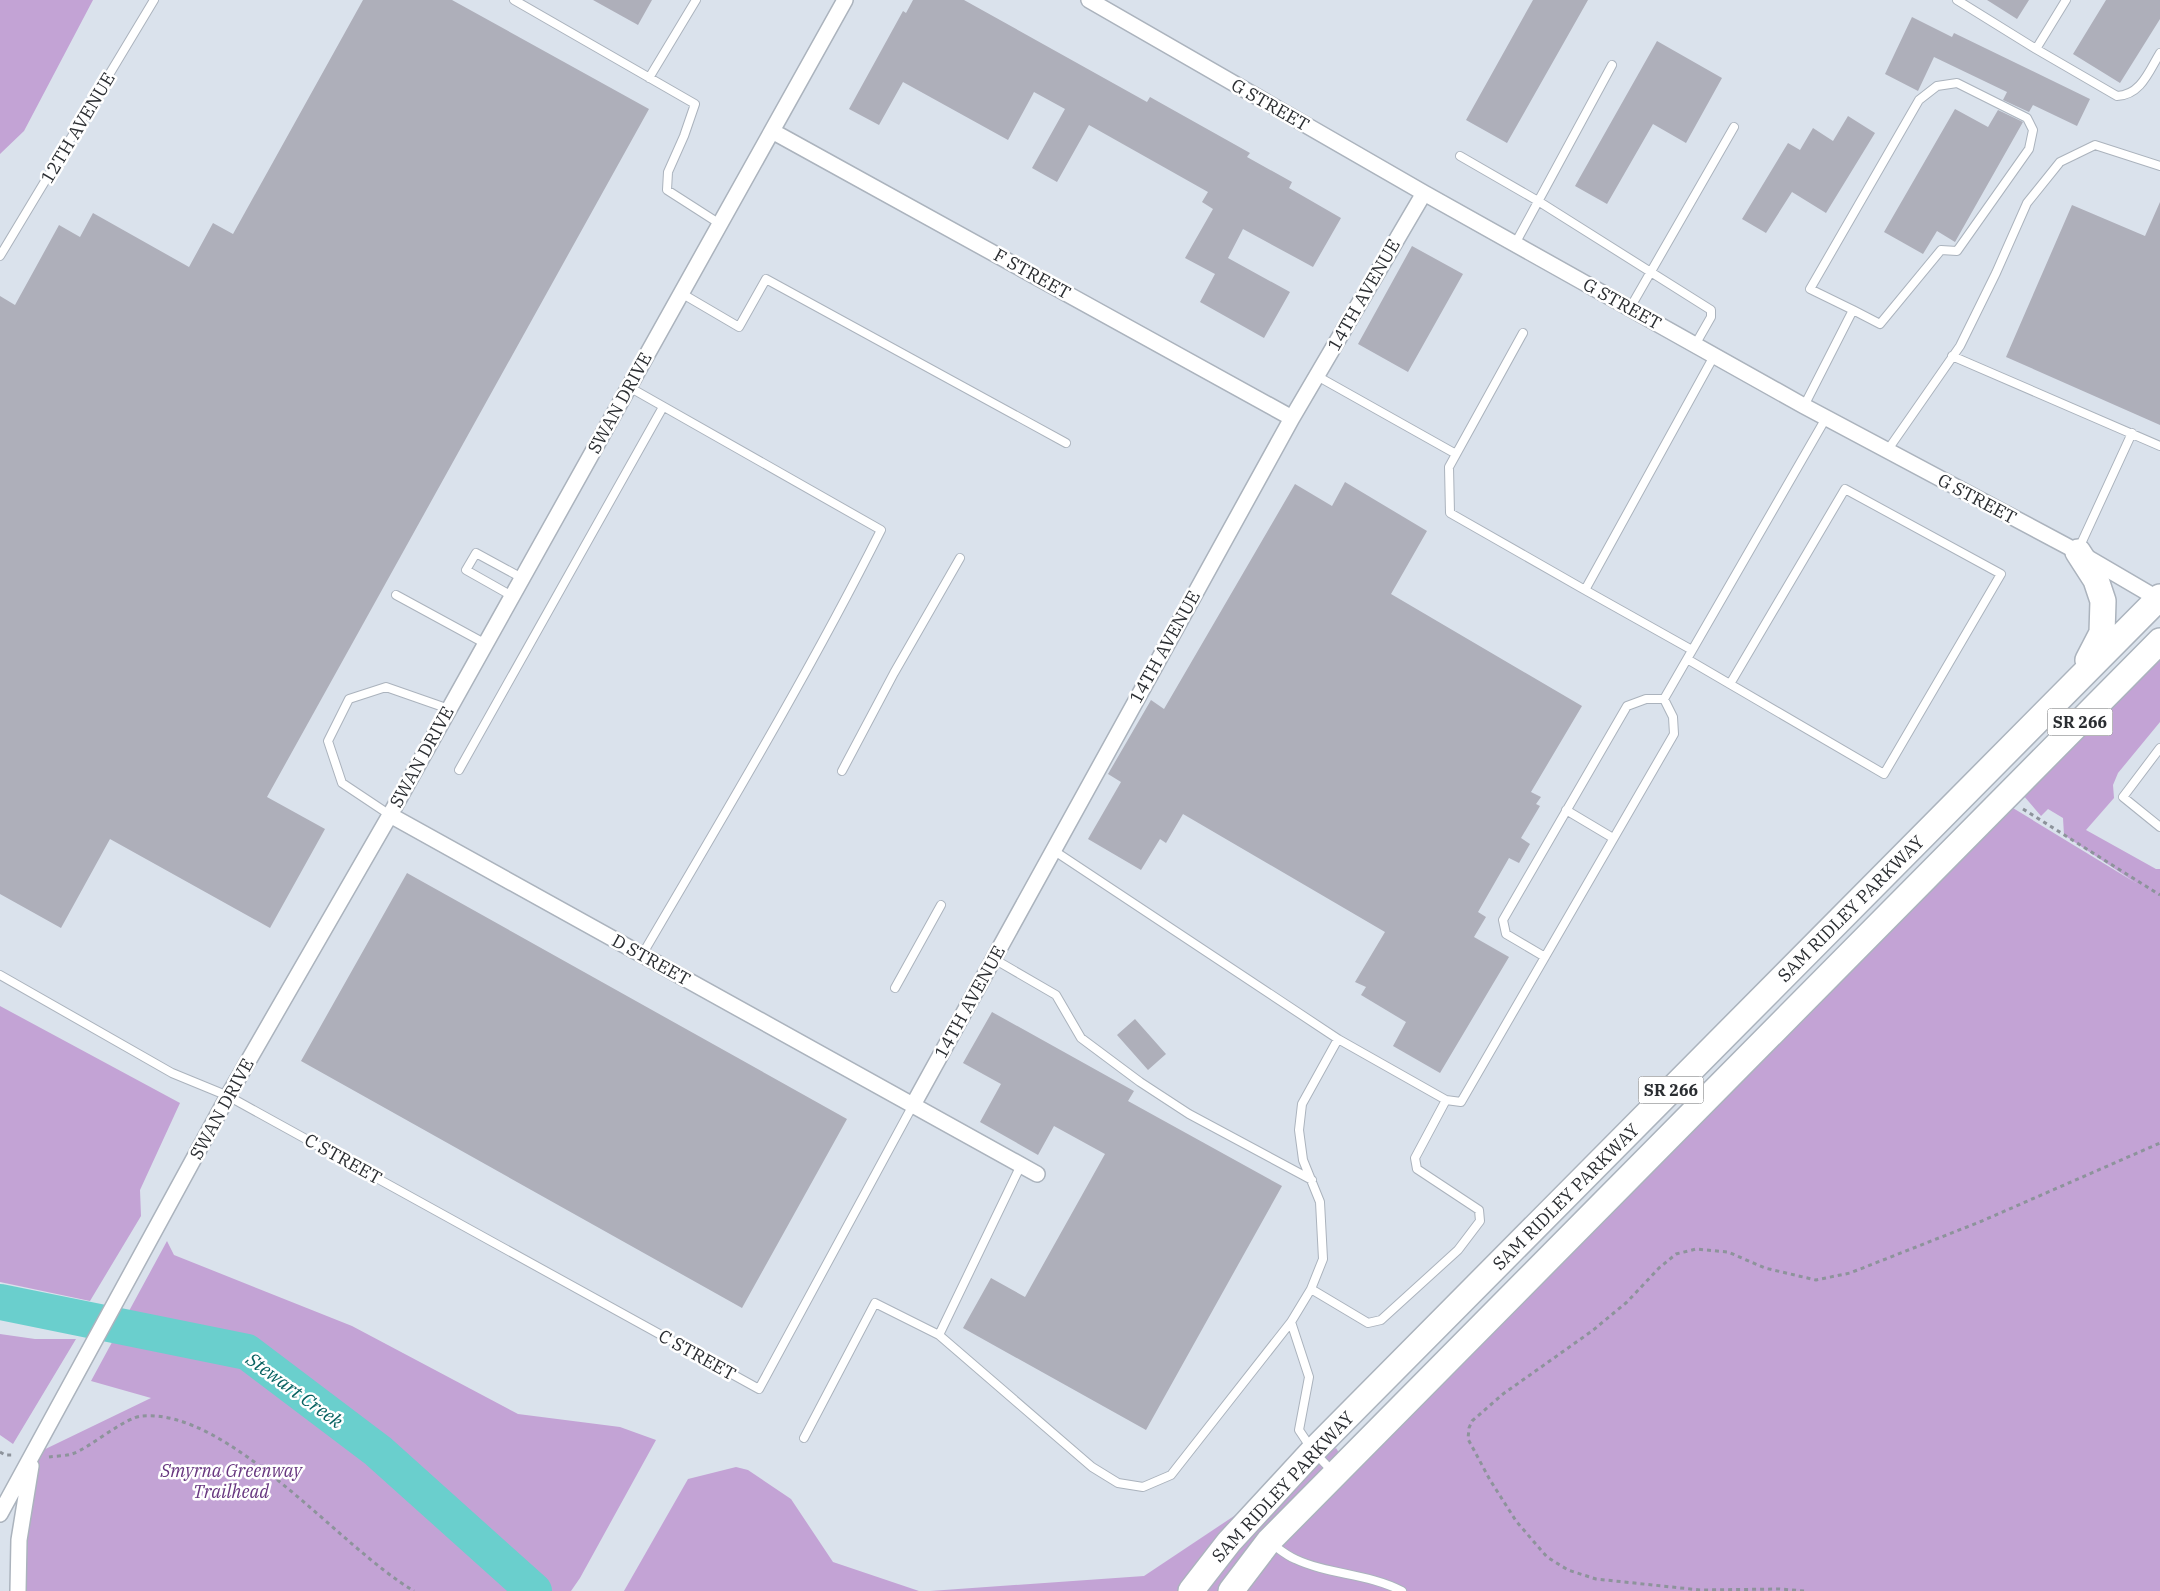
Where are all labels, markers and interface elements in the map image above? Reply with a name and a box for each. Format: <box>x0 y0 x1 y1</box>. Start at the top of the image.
street label: 12TH AVENUE <box>35 68 120 187</box>
street label: G STREET <box>1227 73 1314 136</box>
street label: 14TH AVENUE <box>1322 235 1405 355</box>
street label: F STREET <box>990 243 1075 304</box>
street label: G STREET <box>1579 273 1666 335</box>
street label: SWAN DRIVE <box>582 348 657 457</box>
street label: G STREET <box>1934 468 2021 529</box>
street label: 14TH AVENUE <box>1124 586 1205 707</box>
street label: SWAN DRIVE <box>384 702 459 811</box>
road number: SR 266 <box>2048 709 2112 736</box>
street label: SAM RIDLEY PARKWAY <box>1772 830 1929 987</box>
street label: D STREET <box>608 929 695 991</box>
street label: 14TH AVENUE <box>929 941 1010 1062</box>
street label: SWAN DRIVE <box>184 1054 259 1163</box>
road number: SR 266 <box>1638 1076 1704 1104</box>
street label: SAM RIDLEY PARKWAY <box>1487 1118 1644 1275</box>
street label: C STREET <box>301 1128 386 1189</box>
street label: C STREET <box>655 1324 740 1385</box>
water label: Stewart Creek <box>241 1346 349 1434</box>
street label: SAM RIDLEY PARKWAY <box>1207 1406 1359 1567</box>
park label: Smyrna Greenway Trailhead <box>159 1459 303 1503</box>

